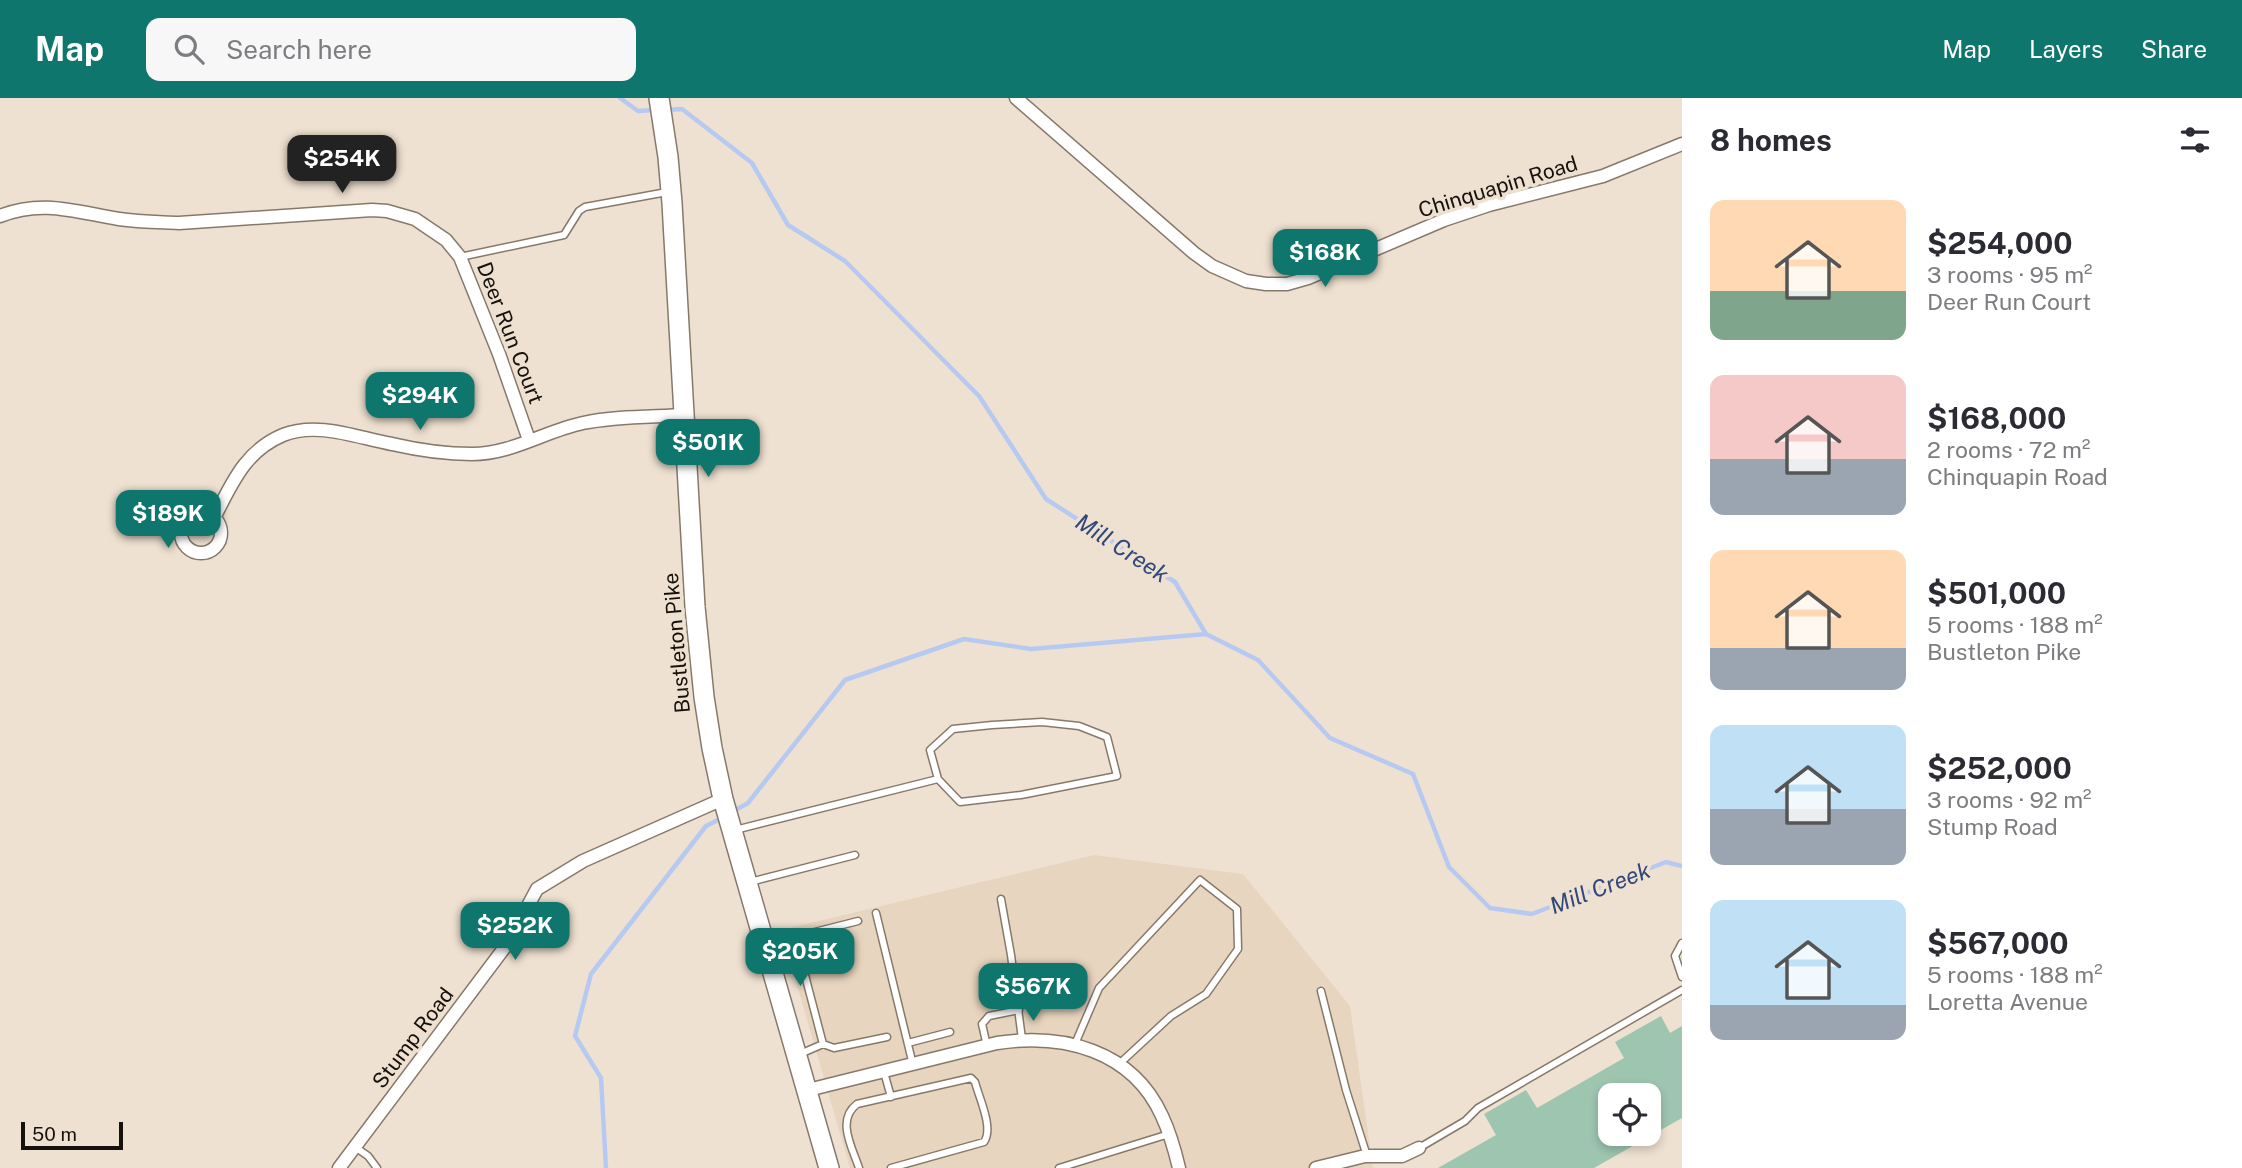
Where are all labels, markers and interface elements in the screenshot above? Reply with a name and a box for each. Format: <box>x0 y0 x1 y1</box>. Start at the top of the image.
search box <box>146 18 636 81</box>
text: Map <box>35 30 104 68</box>
icon: search <box>170 30 208 68</box>
text: Search here <box>226 34 372 65</box>
text: Map <box>1942 35 1991 63</box>
text: Layers <box>2029 35 2103 63</box>
text: Share <box>2141 35 2207 63</box>
icon: filters <box>2176 121 2214 159</box>
text: 8 homes <box>1710 122 1832 158</box>
pin: $254K <box>293 136 391 195</box>
text: $254K <box>303 144 381 171</box>
street label: Chinquapin Road <box>1415 150 1580 223</box>
text: $254,000 <box>1927 225 2073 261</box>
icon: home <box>1766 228 1850 312</box>
pin: $168K <box>1276 230 1374 289</box>
text: $168K <box>1289 238 1361 265</box>
street label: Deer Run Court <box>472 258 549 407</box>
text: 3 rooms · 95 m² <box>1927 261 2093 288</box>
text: Deer Run Court <box>1927 288 2091 315</box>
pin: $294K <box>371 372 469 432</box>
text: $294K <box>382 381 458 408</box>
text: $168,000 <box>1927 400 2066 436</box>
icon: home <box>1766 403 1850 487</box>
pin: $501K <box>659 420 757 479</box>
text: $501K <box>672 428 744 455</box>
text: 2 rooms · 72 m² <box>1927 436 2090 463</box>
text: Chinquapin Road <box>1927 463 2108 490</box>
pin: $189K <box>119 490 217 550</box>
text: $189K <box>132 499 204 526</box>
water label: Mill Creek <box>1071 508 1174 588</box>
street label: Bustleton Pike <box>658 572 695 714</box>
text: $501,000 <box>1927 575 2066 611</box>
icon: home <box>1766 578 1850 662</box>
text: 5 rooms · 188 m² <box>1927 611 2103 638</box>
text: Bustleton Pike <box>1927 638 2081 665</box>
text: $252,000 <box>1927 750 2072 786</box>
icon: home <box>1766 753 1850 837</box>
text: 3 rooms · 92 m² <box>1927 786 2092 813</box>
text: Stump Road <box>1927 813 2058 840</box>
water label: Mill Creek <box>1546 856 1654 919</box>
pin: $252K <box>466 902 564 962</box>
text: $252K <box>477 911 553 938</box>
text: $567,000 <box>1927 925 2068 961</box>
pin: $205K <box>751 928 849 988</box>
icon: home <box>1766 928 1850 1012</box>
text: $205K <box>761 937 839 964</box>
text: 5 rooms · 188 m² <box>1927 961 2103 988</box>
pin: $567K <box>984 964 1082 1023</box>
text: $567K <box>995 972 1071 999</box>
street label: Stump Road <box>367 982 459 1093</box>
text: Loretta Avenue <box>1927 988 2088 1015</box>
map controls <box>1598 1083 1661 1146</box>
button: locate <box>1598 1083 1661 1146</box>
scale bar <box>21 1119 122 1151</box>
text: 50 m <box>32 1123 77 1145</box>

